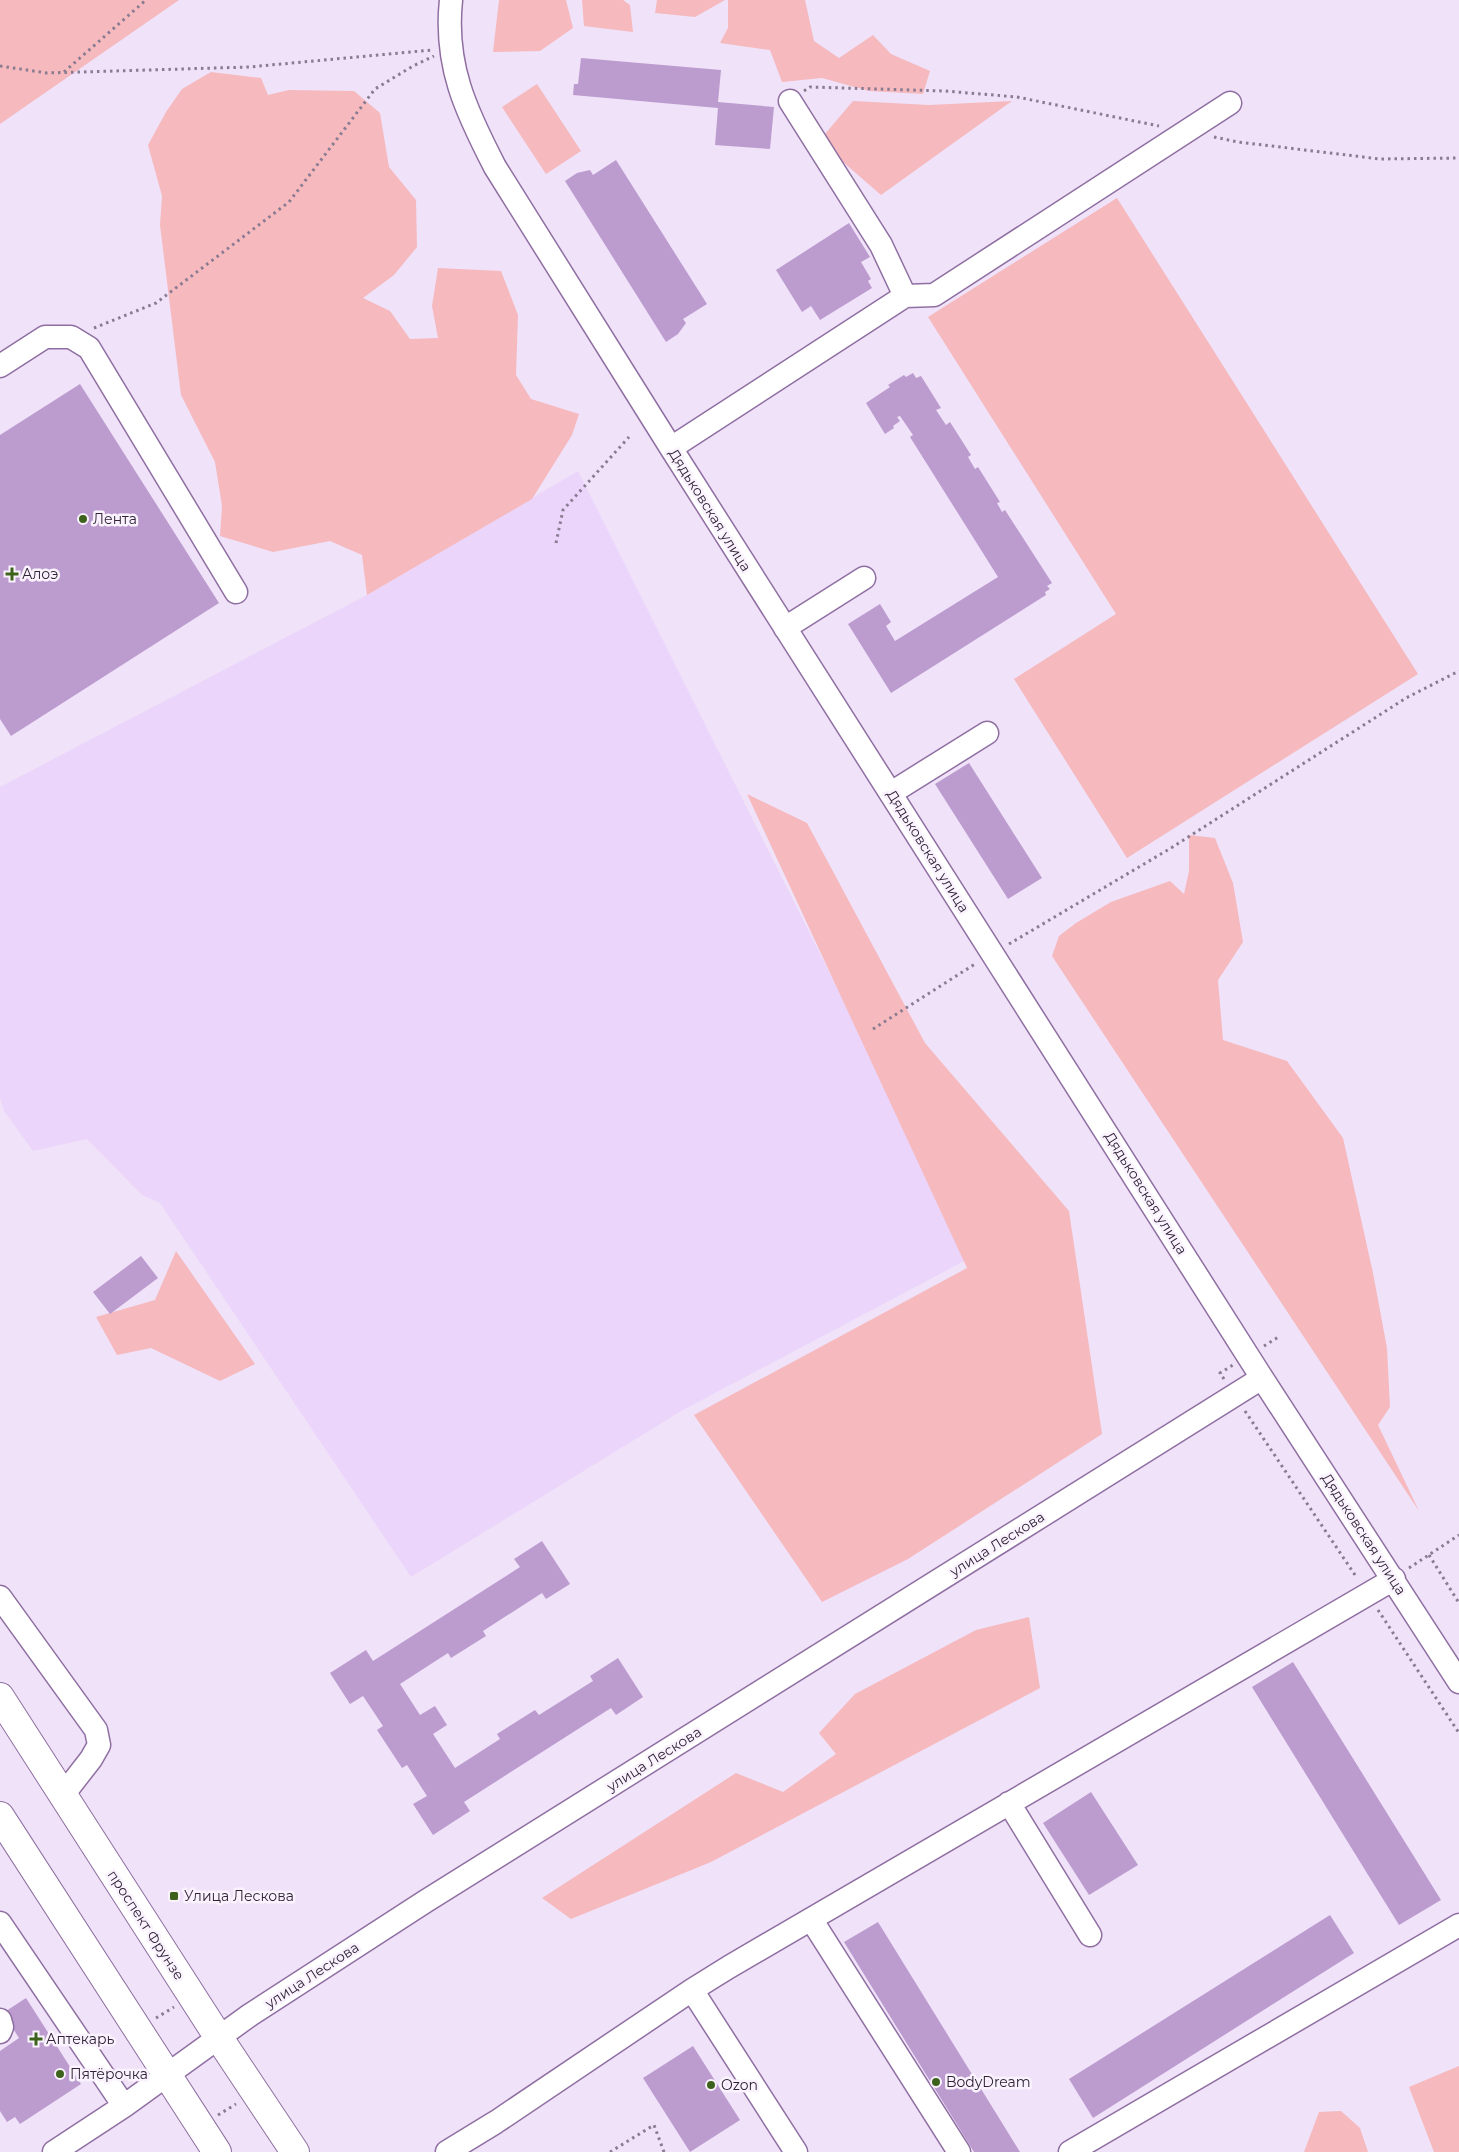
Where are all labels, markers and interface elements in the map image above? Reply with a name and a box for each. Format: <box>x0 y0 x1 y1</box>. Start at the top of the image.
street label: Дядьковская улица <box>665 445 755 575</box>
place label: Лента <box>93 510 137 528</box>
marker: Лента <box>77 513 89 525</box>
place label: Алоэ <box>22 565 58 583</box>
marker: Алоэ <box>6 568 18 580</box>
street label: Дядьковская улица <box>883 786 973 916</box>
street label: Дядьковская улица <box>1101 1128 1191 1258</box>
street label: Дядьковская улица <box>1318 1470 1410 1598</box>
street label: улица Лескова <box>945 1508 1048 1581</box>
street label: улица Лескова <box>602 1723 705 1796</box>
street label: проспект Фрунзе <box>104 1867 188 1983</box>
place label: Улица Лескова <box>184 1887 294 1905</box>
marker: Улица Лескова <box>168 1890 180 1902</box>
street label: улица Лескова <box>261 1938 362 2013</box>
place label: Аптекарь <box>46 2030 115 2048</box>
marker: Аптекарь <box>30 2033 42 2045</box>
place label: Пятёрочка <box>70 2065 148 2083</box>
marker: Пятёрочка <box>54 2068 66 2080</box>
place label: BodyDream <box>946 2073 1031 2091</box>
place label: Ozon <box>721 2076 758 2094</box>
marker: BodyDream <box>930 2076 942 2088</box>
marker: Ozon <box>705 2079 717 2091</box>

